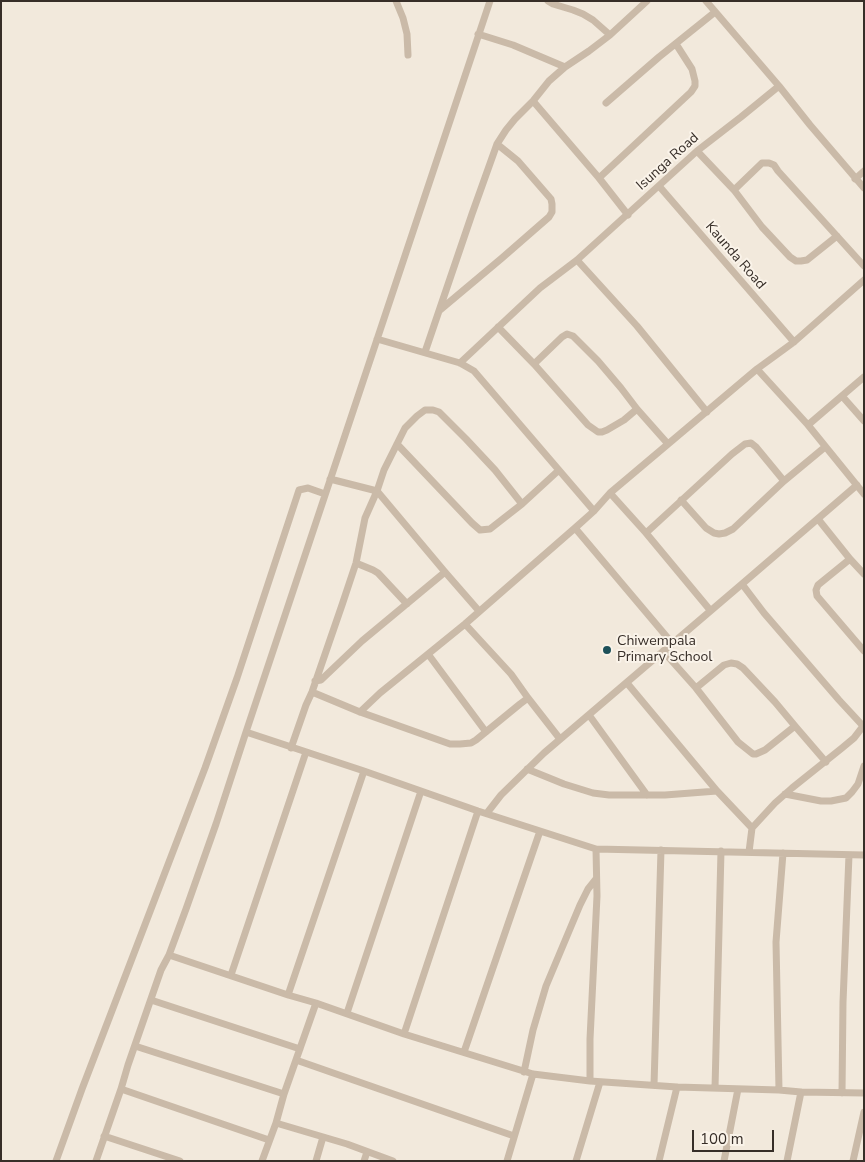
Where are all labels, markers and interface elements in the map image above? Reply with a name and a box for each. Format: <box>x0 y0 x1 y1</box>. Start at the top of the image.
street label: Isunga Road <box>633 130 703 194</box>
street label: Kaunda Road <box>701 219 769 293</box>
place label: Chiwempala Primary School <box>617 634 712 666</box>
marker: Chiwempala Primary School <box>601 644 613 656</box>
scale bar <box>695 1120 778 1152</box>
text: 100 m <box>700 1129 744 1149</box>

